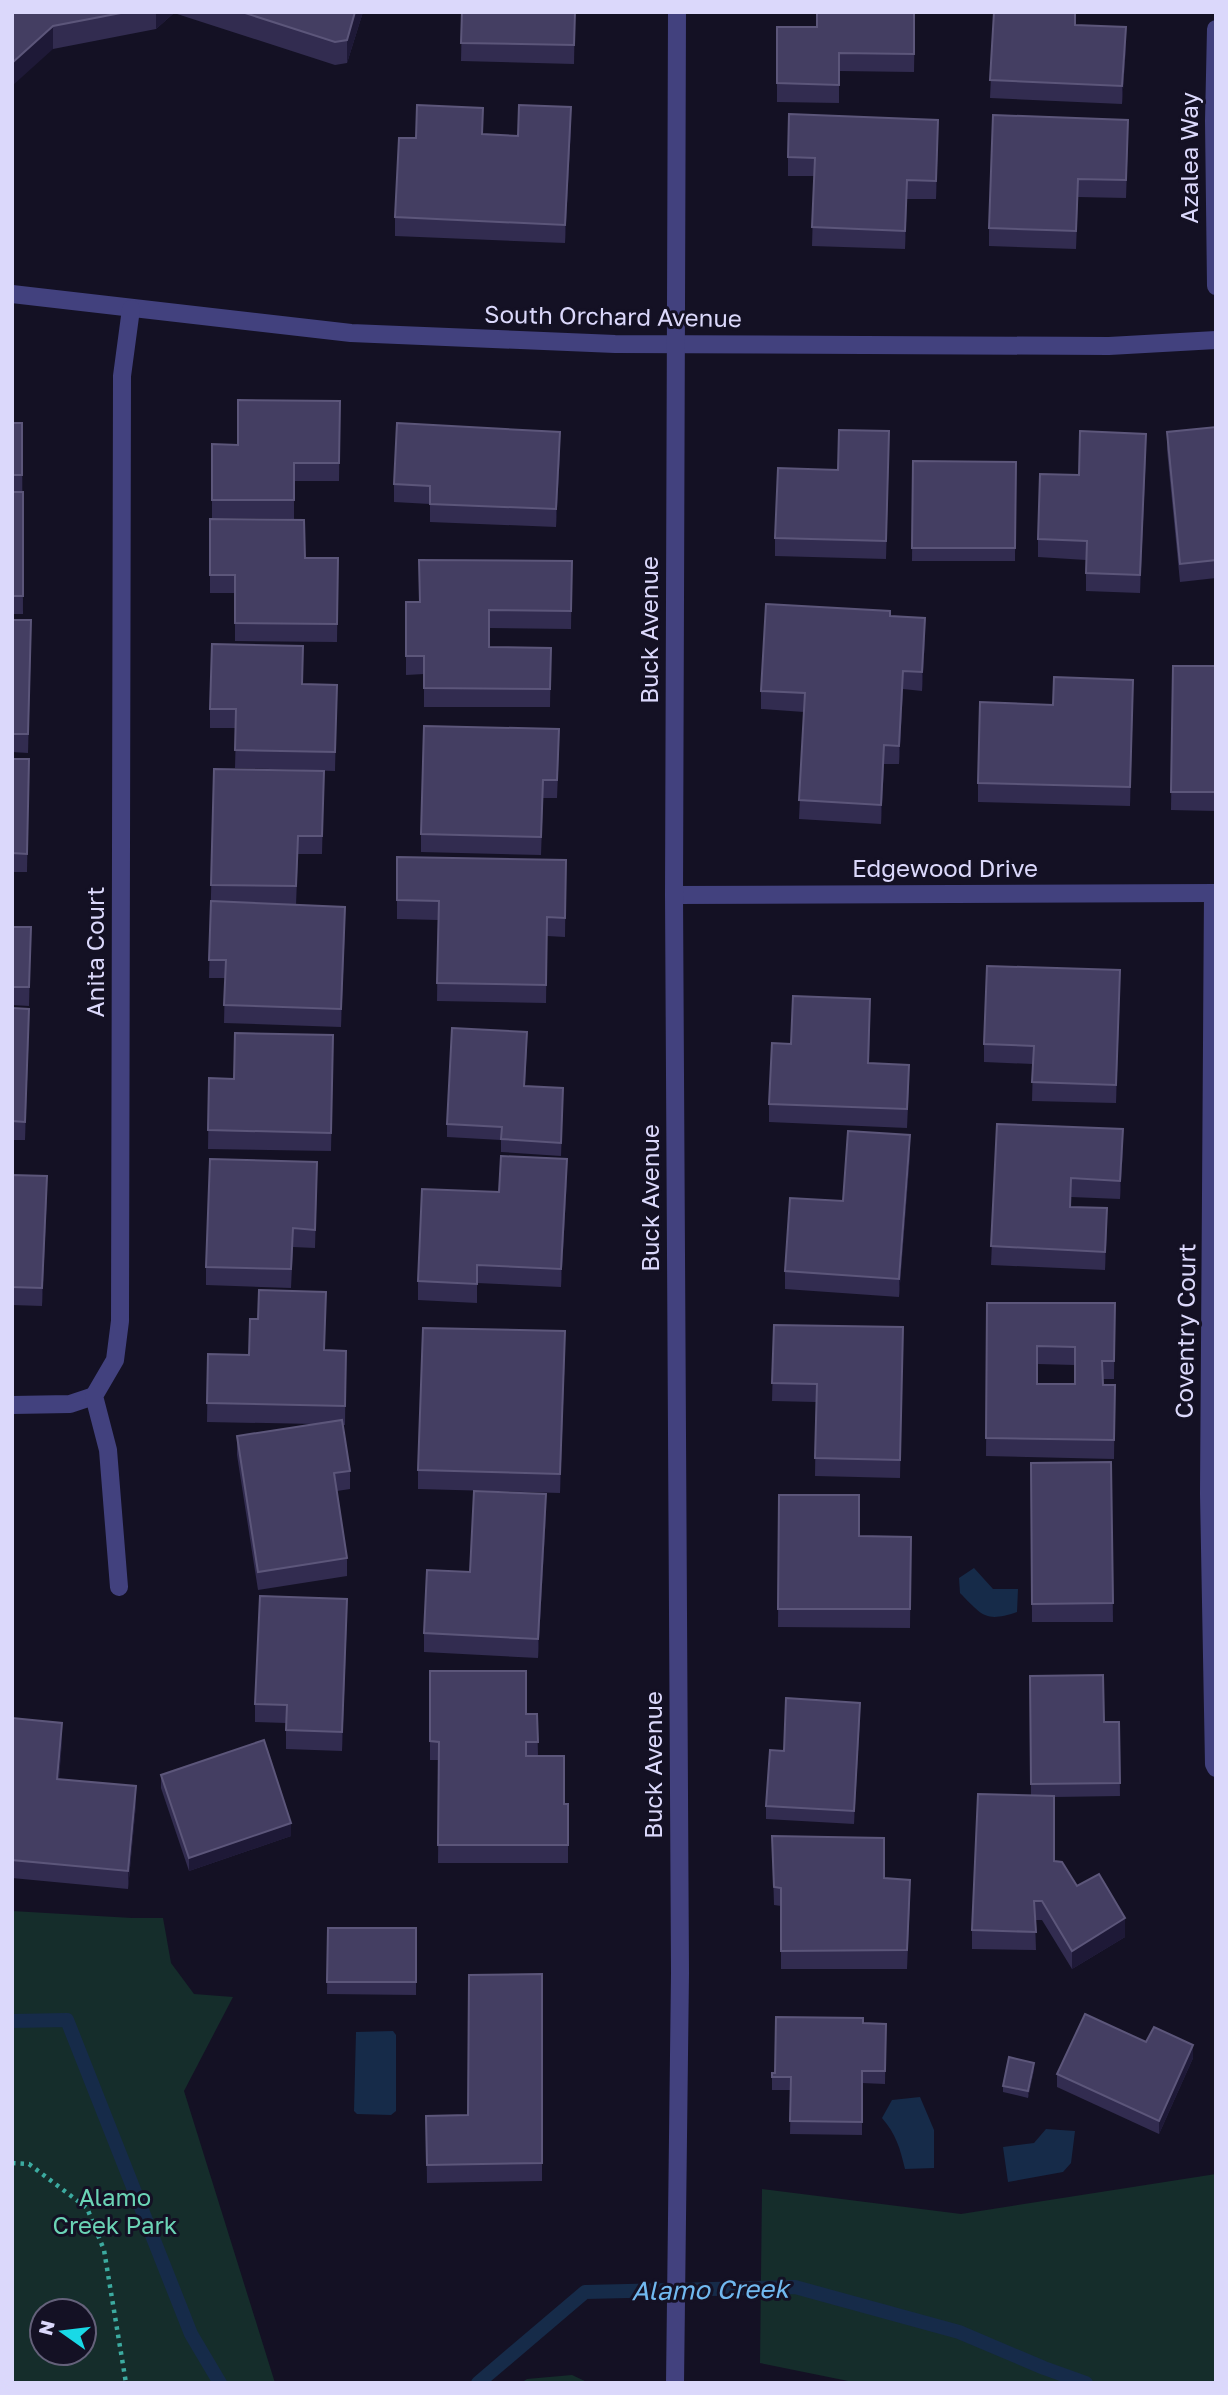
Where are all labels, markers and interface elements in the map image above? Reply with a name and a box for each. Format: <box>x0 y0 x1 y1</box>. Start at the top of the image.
street label: Azalea Way <box>1174 92 1203 224</box>
street label: South Orchard Avenue <box>484 299 742 332</box>
street label: Buck Avenue <box>634 556 663 704</box>
street label: Edgewood Drive <box>852 853 1038 882</box>
street label: Anita Court <box>80 886 109 1018</box>
street label: Buck Avenue <box>635 1124 664 1272</box>
street label: Coventry Court <box>1168 1243 1201 1419</box>
street label: Buck Avenue <box>638 1691 667 1839</box>
park label: Alamo Creek Park <box>53 2182 177 2239</box>
water label: Alamo Creek <box>631 2273 791 2306</box>
north arrow <box>28 2297 98 2367</box>
text: N <box>33 2318 59 2338</box>

